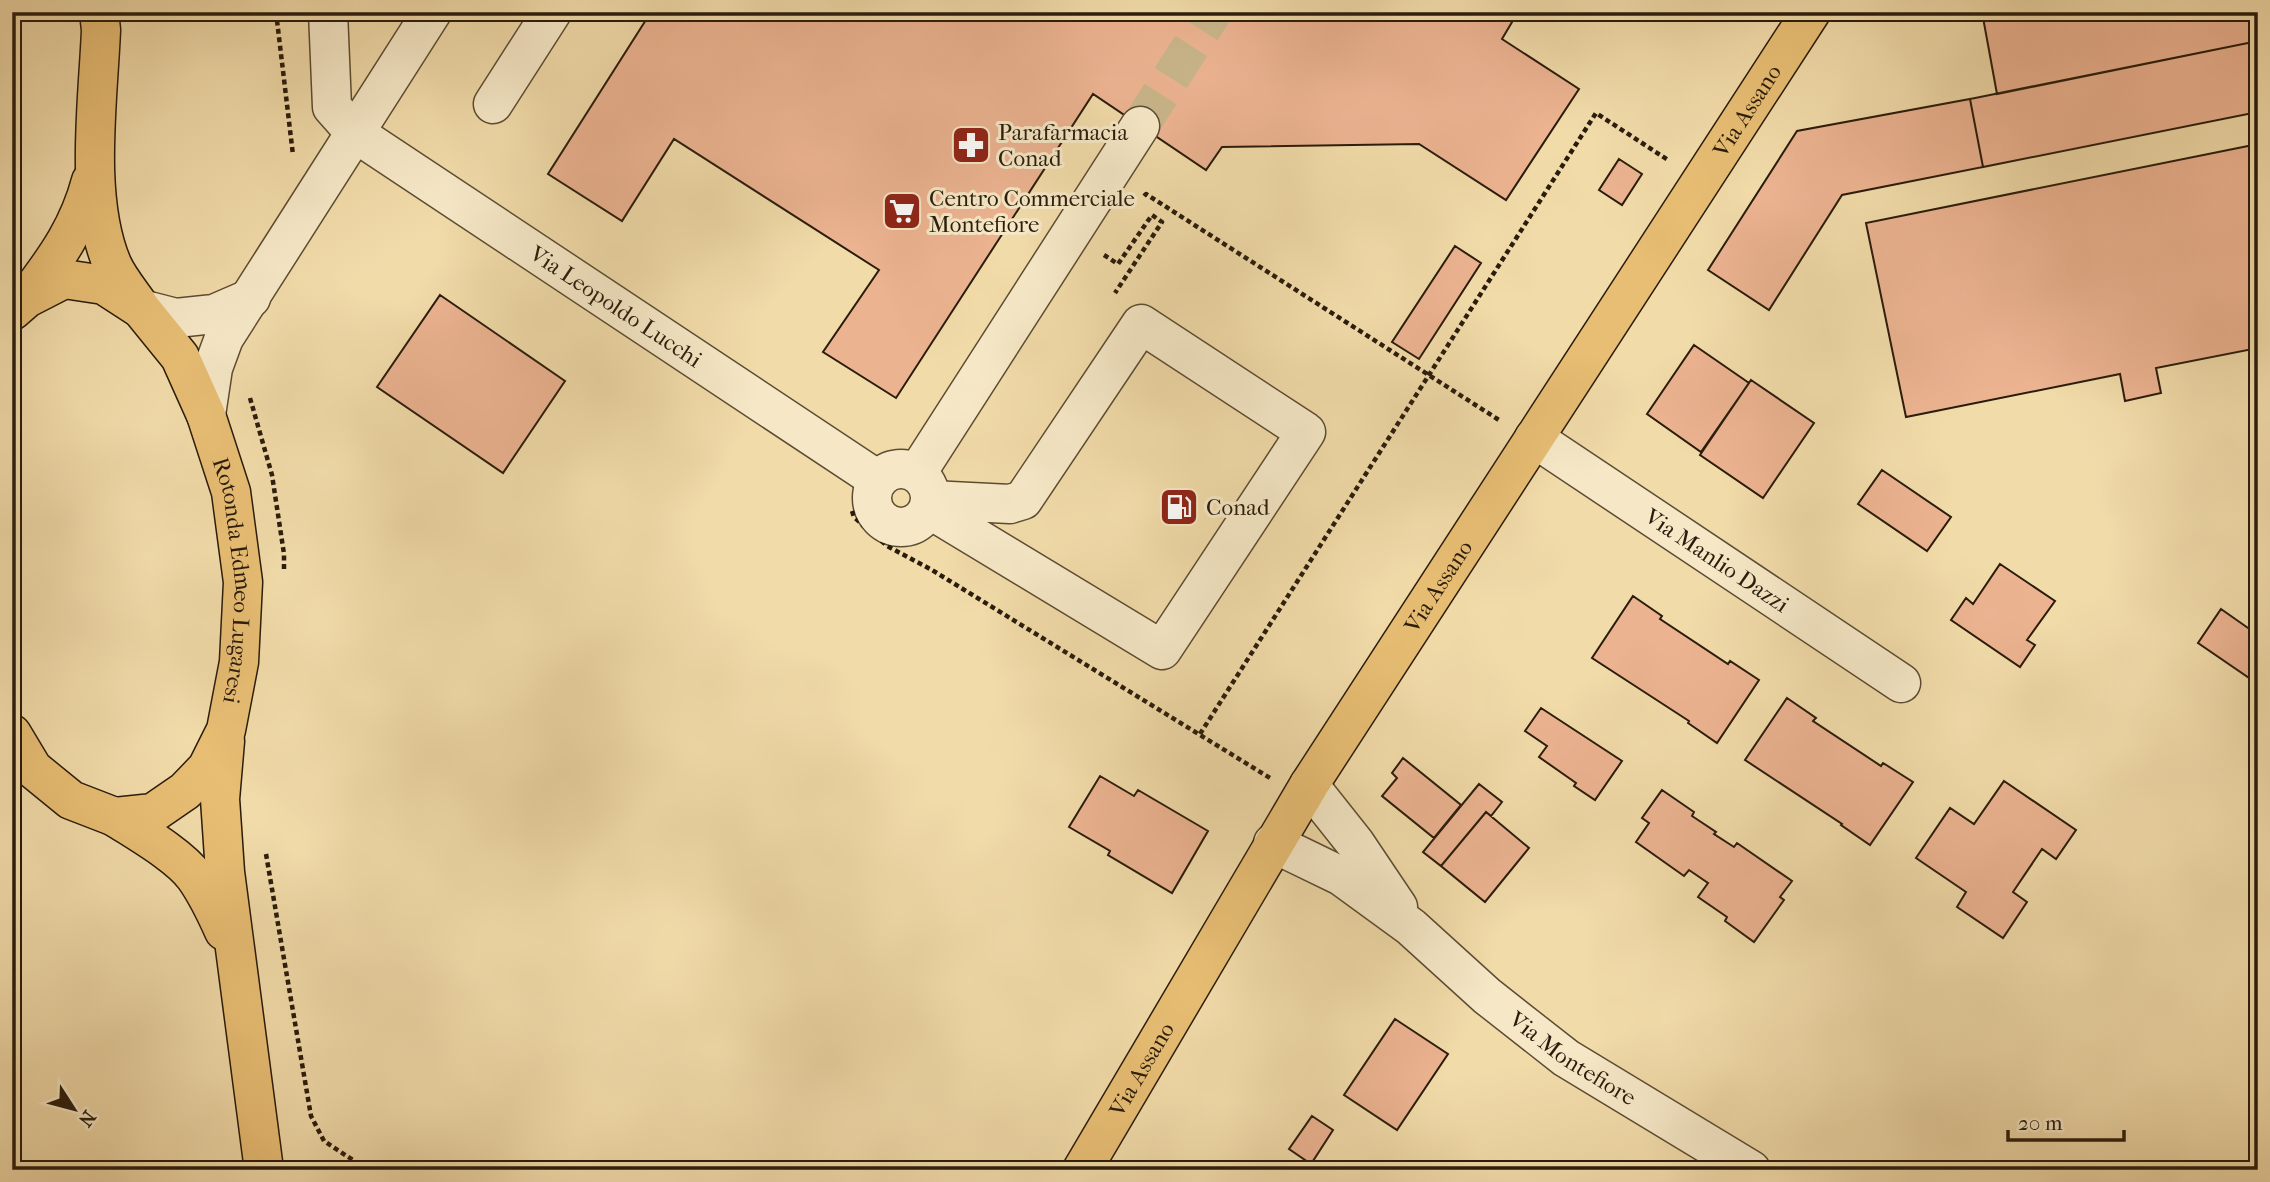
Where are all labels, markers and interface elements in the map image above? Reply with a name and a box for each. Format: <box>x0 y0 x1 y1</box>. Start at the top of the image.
street label: Via Assano <box>1707 60 1787 163</box>
place label: Parafarmacia Conad <box>998 119 1128 172</box>
pharmacy icon: Parafarmacia Conad <box>950 124 992 166</box>
place label: Centro Commerciale Montefiore <box>929 185 1135 238</box>
supermarket icon: Centro Commerciale Montefiore <box>881 190 923 232</box>
street label: Via Leopoldo Lucchi <box>524 239 707 373</box>
street label: Rotonda Edmeo Lugaresi <box>207 454 257 706</box>
fuel station icon: Conad <box>1158 486 1200 528</box>
place label: Conad <box>1206 494 1270 521</box>
street label: Via Manlio Dazzi <box>1639 502 1794 618</box>
street label: Via Assano <box>1398 535 1478 639</box>
street label: Via Montefiore <box>1503 1005 1641 1111</box>
street label: Via Assano <box>1103 1017 1180 1122</box>
north arrow <box>38 1074 108 1144</box>
scale bar <box>2008 1098 2123 1142</box>
text: N <box>73 1106 100 1131</box>
text: 20 m <box>2018 1111 2063 1135</box>

